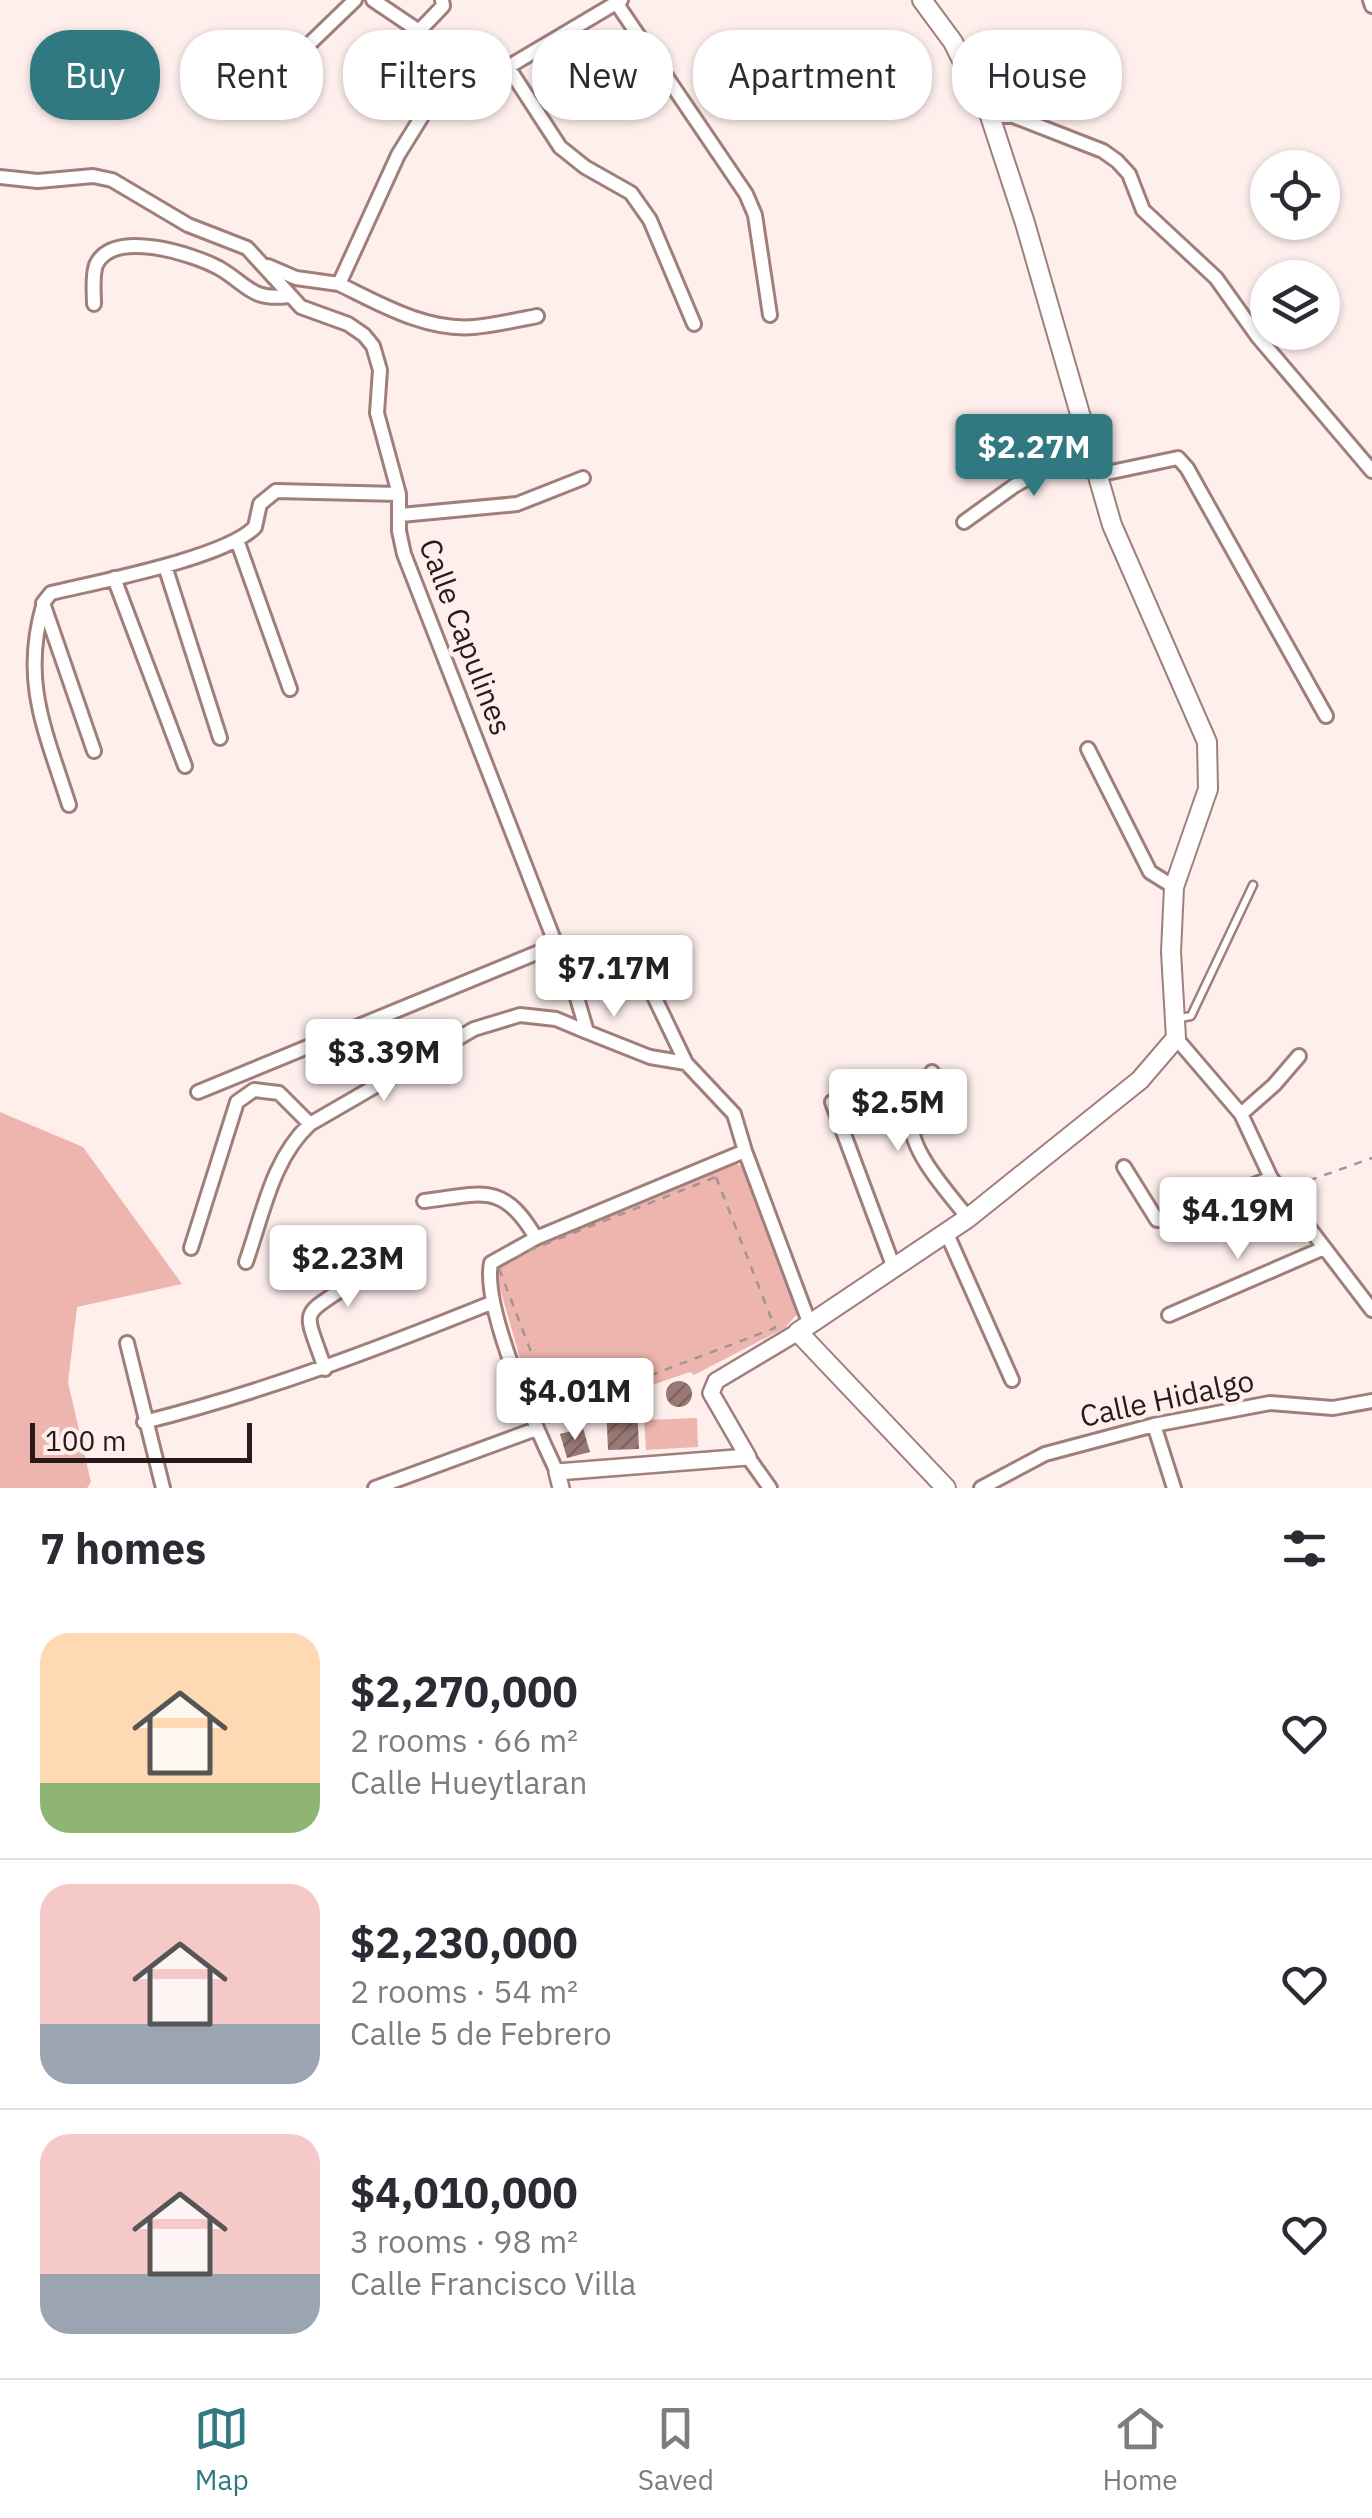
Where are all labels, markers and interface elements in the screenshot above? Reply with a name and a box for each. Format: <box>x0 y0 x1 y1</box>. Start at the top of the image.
chip: Buy <box>30 30 160 120</box>
chip: Rent <box>180 30 323 120</box>
chip: Filters <box>343 30 512 120</box>
chip: New <box>532 30 673 120</box>
chip: Apartment <box>693 30 932 120</box>
chip: House <box>952 30 1122 120</box>
map controls <box>1250 150 1340 350</box>
button: locate <box>1250 150 1340 240</box>
button: layers <box>1250 260 1340 350</box>
pin: $2.27M <box>953 414 1115 499</box>
text: $2.27M <box>978 425 1090 467</box>
street label: Calle Capulines <box>411 533 522 740</box>
pin: $7.17M <box>533 935 695 1020</box>
text: $7.17M <box>558 946 670 988</box>
pin: $3.39M <box>303 1019 465 1104</box>
text: $3.39M <box>328 1030 440 1072</box>
pin: $2.5M <box>828 1069 968 1154</box>
text: $2.5M <box>851 1080 945 1122</box>
pin: $4.19M <box>1157 1177 1319 1262</box>
text: $4.19M <box>1182 1188 1294 1230</box>
pin: $2.23M <box>267 1225 429 1310</box>
text: $2.23M <box>292 1236 404 1278</box>
pin: $4.01M <box>494 1358 656 1443</box>
street label: Calle Hidalgo <box>1076 1360 1257 1435</box>
text: $4.01M <box>519 1369 631 1411</box>
scale bar <box>30 1418 252 1462</box>
text: 100 m <box>45 1422 126 1459</box>
text: 7 homes <box>40 1521 206 1576</box>
icon: filters <box>1277 1521 1332 1576</box>
text: $2,270,000 <box>350 1664 578 1719</box>
icon: home <box>120 1673 240 1793</box>
icon: heart <box>1277 1706 1332 1761</box>
text: 2 rooms · 66 m² <box>350 1719 578 1761</box>
text: Calle Hueytlaran <box>350 1761 587 1803</box>
text: $2,230,000 <box>350 1915 578 1970</box>
icon: home <box>120 1924 240 2044</box>
icon: heart <box>1277 1957 1332 2012</box>
text: 2 rooms · 54 m² <box>350 1970 578 2012</box>
text: Calle 5 de Febrero <box>350 2012 612 2054</box>
text: $4,010,000 <box>350 2165 578 2220</box>
icon: home <box>120 2174 240 2294</box>
icon: heart <box>1277 2207 1332 2262</box>
text: 3 rooms · 98 m² <box>350 2220 578 2262</box>
text: Calle Francisco Villa <box>350 2262 636 2304</box>
tab: Map <box>194 2401 249 2498</box>
tab: Saved <box>638 2401 714 2498</box>
tab: Home <box>1102 2401 1178 2498</box>

